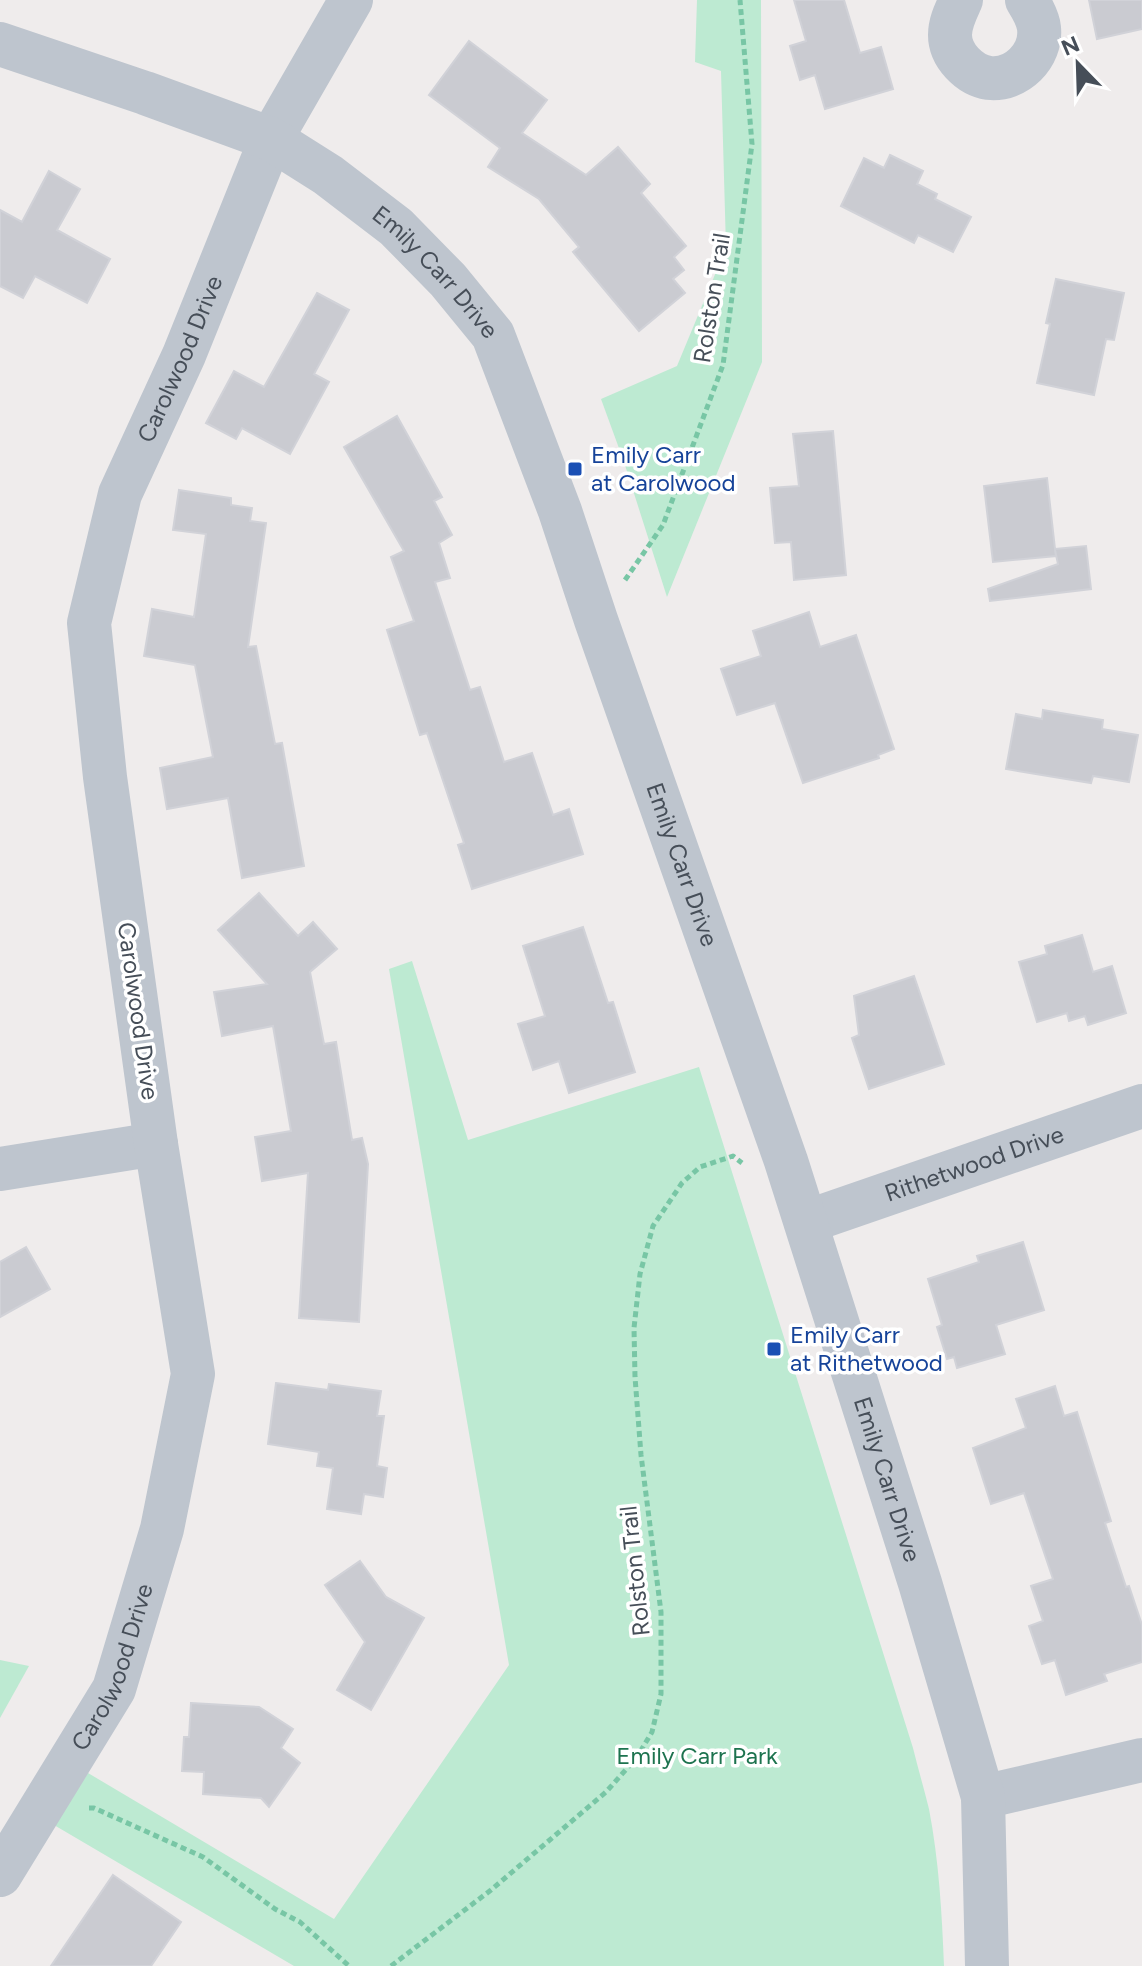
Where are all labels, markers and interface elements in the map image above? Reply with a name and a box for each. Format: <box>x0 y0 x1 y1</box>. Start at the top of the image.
north arrow <box>1038 24 1118 104</box>
text: N <box>1057 30 1083 62</box>
street label: Emily Carr Drive <box>367 199 505 344</box>
street label: Rolston Trail <box>687 231 736 365</box>
street label: Carolwood Drive <box>131 271 228 447</box>
place label: Emily Carr at Carolwood <box>591 440 736 497</box>
marker: Emily Carr at Carolwood <box>566 460 584 478</box>
street label: Emily Carr Drive <box>640 779 724 950</box>
street label: Carolwood Drive <box>112 920 165 1101</box>
street label: Rithetwood Drive <box>881 1119 1067 1208</box>
place label: Emily Carr at Rithetwood <box>790 1320 943 1377</box>
marker: Emily Carr at Rithetwood <box>765 1340 783 1358</box>
street label: Emily Carr Drive <box>848 1393 927 1565</box>
street label: Rolston Trail <box>613 1504 656 1638</box>
street label: Carolwood Drive <box>65 1580 159 1756</box>
park label: Emily Carr Park <box>616 1741 778 1770</box>

